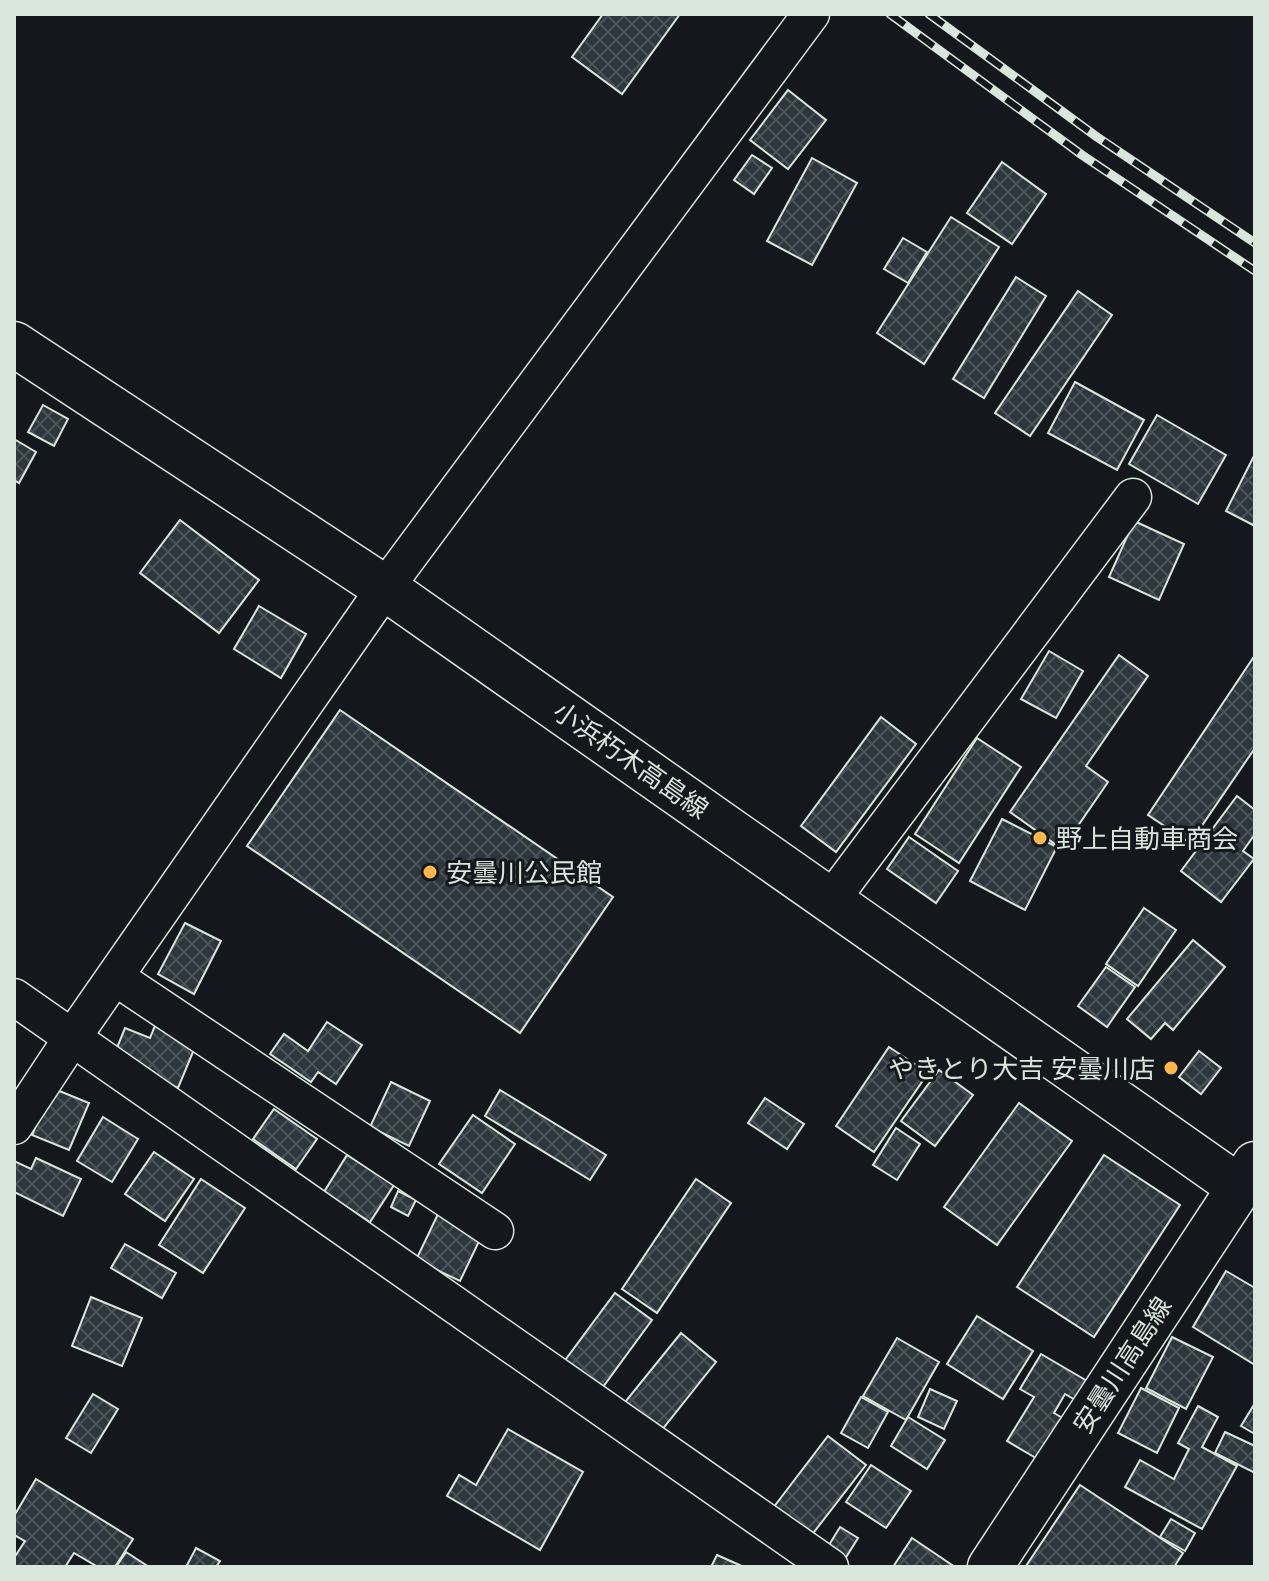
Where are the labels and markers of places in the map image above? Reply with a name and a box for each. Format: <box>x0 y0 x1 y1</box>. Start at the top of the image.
place label: 野上自動車商会 <box>1056 822 1238 855</box>
marker: 野上自動車商会 <box>1031 829 1049 847</box>
place label: 安曇川公民館 <box>446 856 602 889</box>
marker: 安曇川公民館 <box>421 863 439 881</box>
place label: やきとり大吉 安曇川店 <box>888 1052 1155 1085</box>
marker: やきとり大吉 安曇川店 <box>1162 1059 1180 1077</box>

